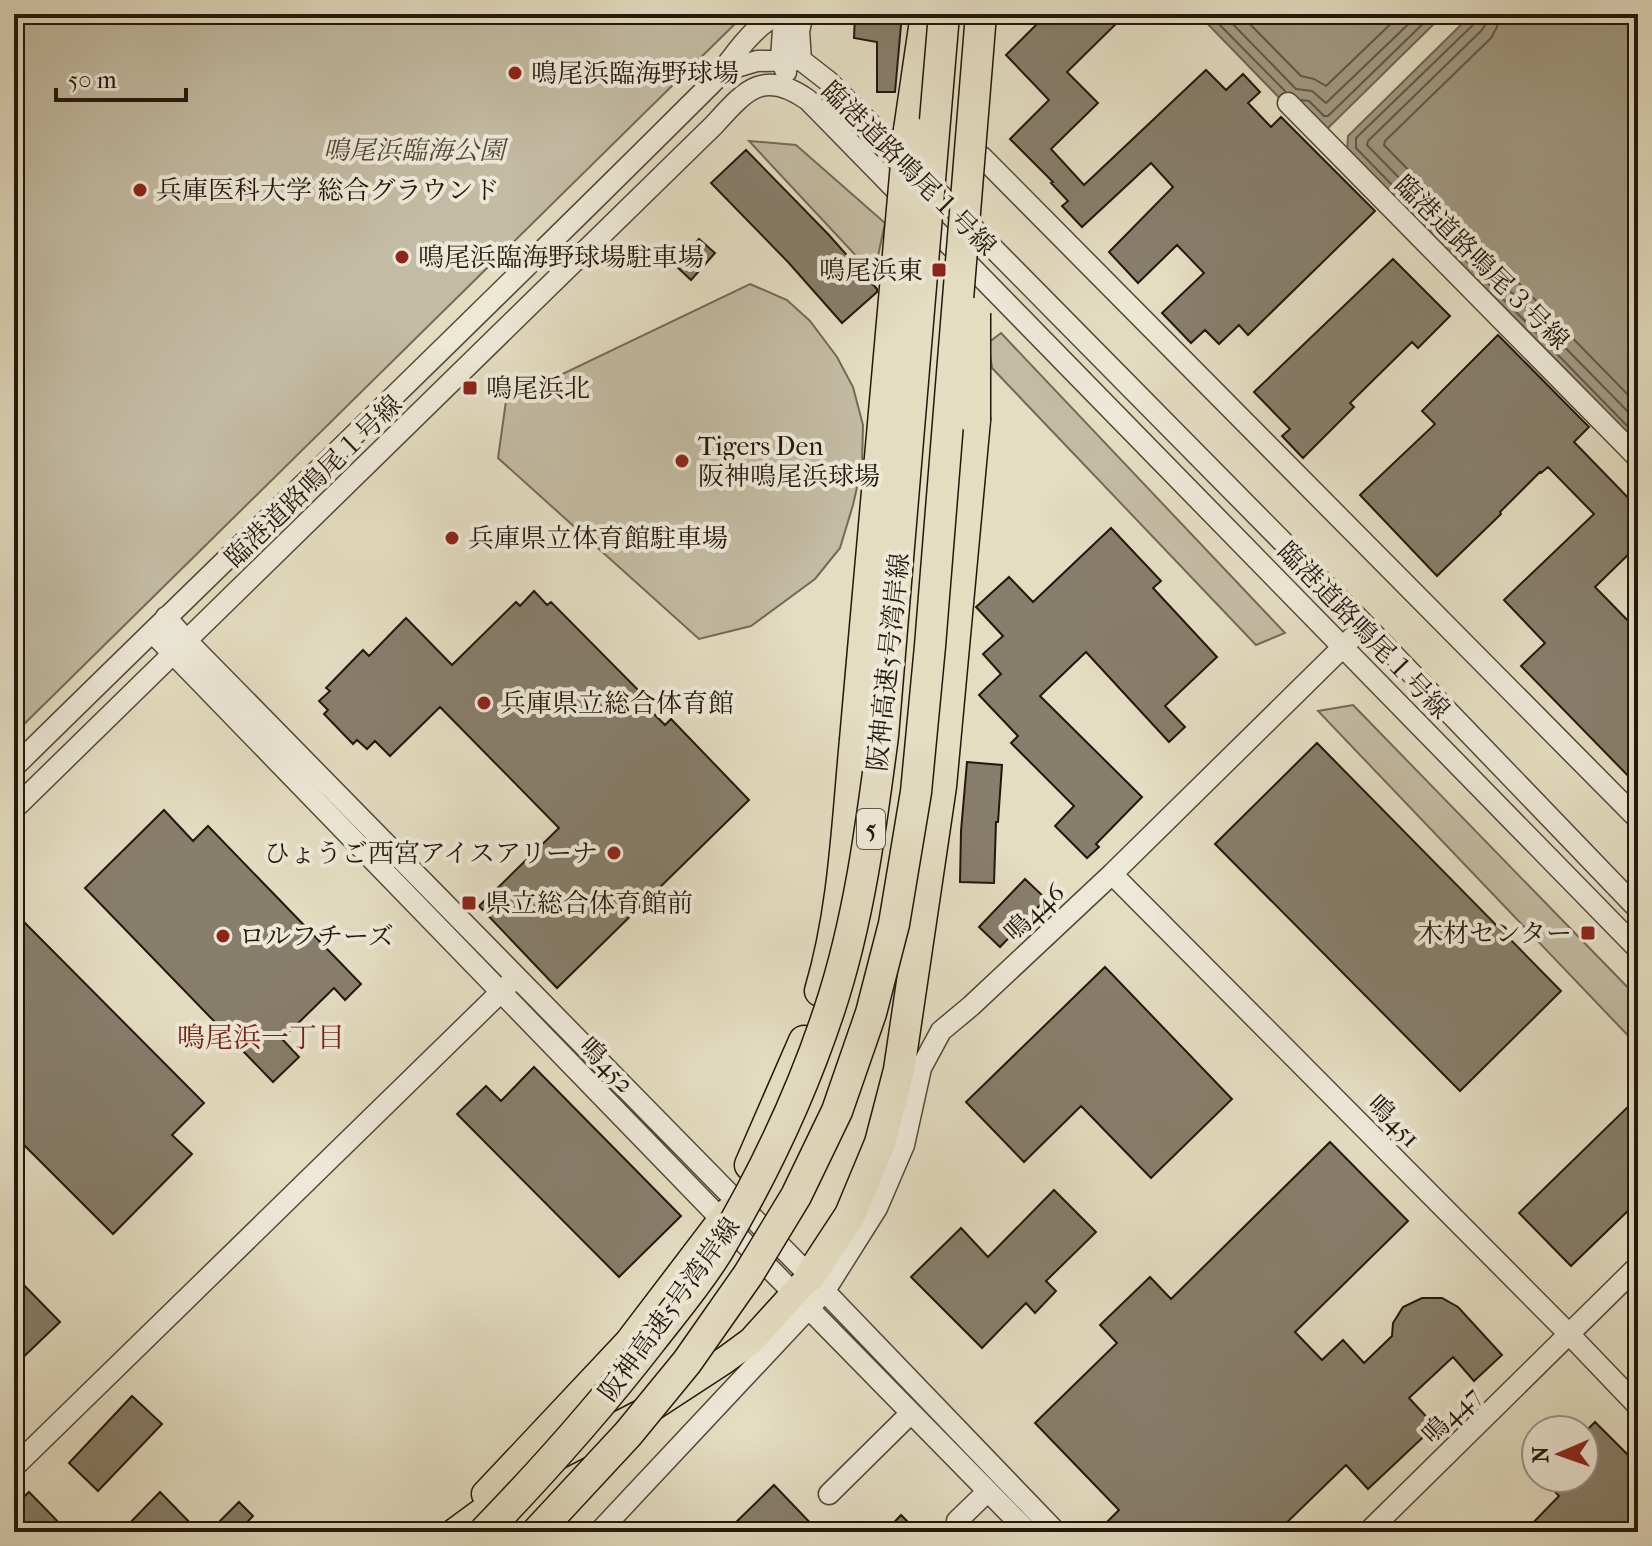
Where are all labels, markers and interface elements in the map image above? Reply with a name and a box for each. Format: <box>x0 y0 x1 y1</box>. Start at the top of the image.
scale bar <box>56 52 186 102</box>
place label: 鳴尾浜臨海野球場 <box>531 58 739 89</box>
marker: 鳴尾浜臨海野球場 <box>506 64 524 82</box>
text: 50 m <box>68 66 117 94</box>
street label: 臨港道路鳴尾１号線 <box>815 75 1002 262</box>
park label: 鳴尾浜臨海公園 <box>323 135 509 166</box>
street label: 臨港道路鳴尾３号線 <box>1388 169 1575 356</box>
place label: 兵庫医科大学 総合グラウンド <box>156 175 500 206</box>
marker: 兵庫医科大学 総合グラウンド <box>131 181 149 199</box>
place label: 鳴尾浜臨海野球場駐車場 <box>418 242 704 273</box>
marker: 鳴尾浜臨海野球場駐車場 <box>393 248 411 266</box>
place label: 鳴尾浜東 <box>819 255 923 286</box>
marker: 鳴尾浜東 <box>930 261 948 279</box>
place label: 鳴尾浜北 <box>486 373 590 404</box>
marker: 鳴尾浜北 <box>461 379 479 397</box>
street label: 臨港道路鳴尾１号線 <box>218 389 408 574</box>
place label: Tigers Den 阪神鳴尾浜球場 <box>698 431 880 492</box>
marker: Tigers Den 阪神鳴尾浜球場 <box>673 452 691 470</box>
place label: 兵庫県立体育館駐車場 <box>468 523 728 554</box>
marker: 兵庫県立体育館駐車場 <box>443 529 461 547</box>
street label: 臨港道路鳴尾１号線 <box>1271 535 1456 725</box>
street label: 阪神高速5号湾岸線 <box>862 551 915 773</box>
place label: 兵庫県立総合体育館 <box>500 688 734 719</box>
marker: 兵庫県立総合体育館 <box>475 694 493 712</box>
road number: 5 <box>857 809 885 849</box>
place label: ひょうご西宮アイスアリーナ <box>264 838 598 869</box>
marker: ひょうご西宮アイスアリーナ <box>605 844 623 862</box>
street label: 鳴446 <box>998 876 1072 948</box>
place label: 県立総合体育館前 <box>485 888 693 919</box>
marker: 県立総合体育館前 <box>460 894 478 912</box>
place label: 木材センター <box>1417 918 1572 949</box>
place label: ロルフチーズ <box>239 921 394 952</box>
marker: 木材センター <box>1579 924 1597 942</box>
marker: ロルフチーズ <box>214 927 232 945</box>
district label: 鳴尾浜一丁目 <box>177 1021 345 1054</box>
street label: 鳴452 <box>573 1031 640 1100</box>
street label: 鳴451 <box>1361 1089 1426 1154</box>
street label: 阪神高速5号湾岸線 <box>592 1211 746 1407</box>
street label: 鳴447 <box>1416 1380 1487 1450</box>
north arrow <box>1520 1414 1600 1494</box>
text: N <box>1528 1446 1554 1463</box>

